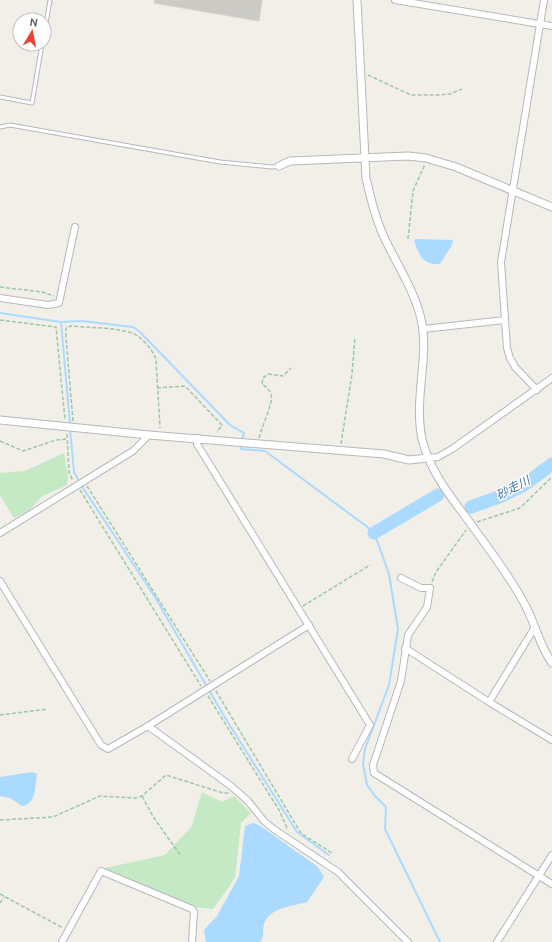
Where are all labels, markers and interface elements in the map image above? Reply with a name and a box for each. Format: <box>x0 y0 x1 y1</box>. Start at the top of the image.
north arrow <box>12 12 52 52</box>
text: N <box>29 16 39 29</box>
water label: 砂走川 <box>494 472 533 502</box>

